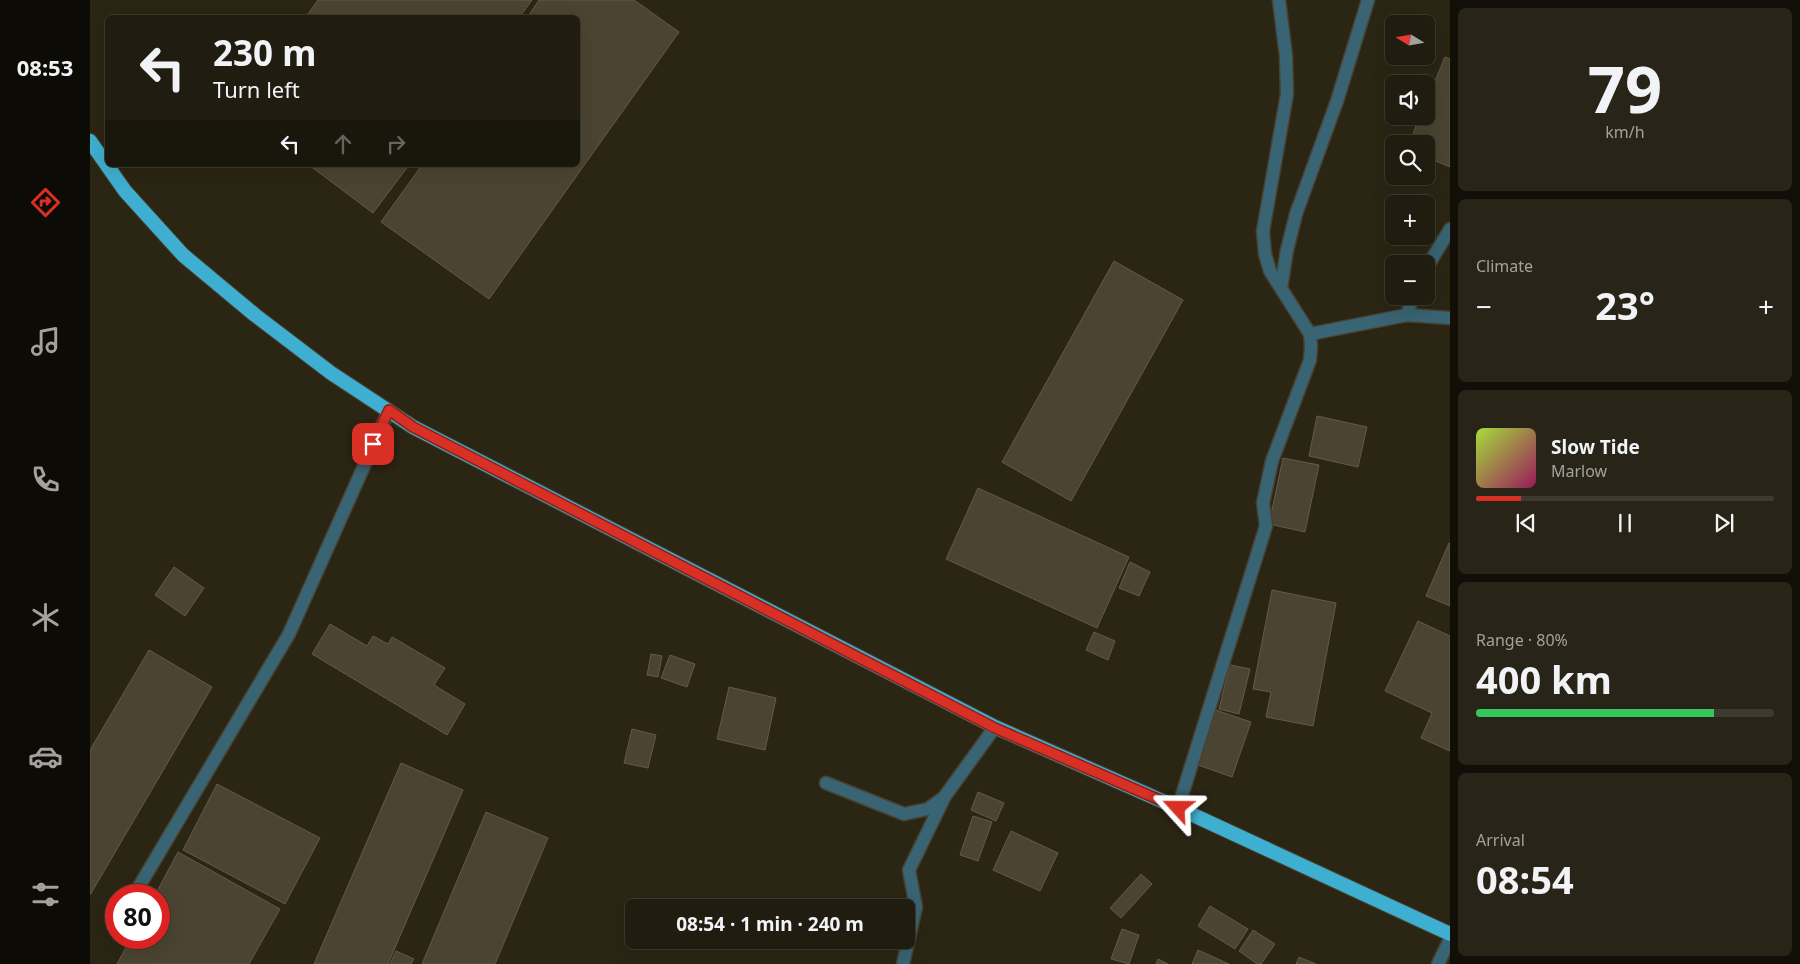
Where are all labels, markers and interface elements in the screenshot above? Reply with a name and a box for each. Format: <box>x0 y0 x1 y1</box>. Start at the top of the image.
north arrow <box>1385 15 1435 65</box>
map controls <box>1385 15 1435 305</box>
text: 230 m <box>213 29 316 76</box>
icon: left <box>130 35 195 100</box>
text: 79 <box>1588 44 1662 132</box>
text: 08:53 <box>17 52 73 82</box>
text: Turn left <box>213 74 300 104</box>
button: sound <box>1385 75 1435 125</box>
text: km/h <box>1605 121 1645 143</box>
icon: left <box>276 130 304 158</box>
icon: ahead <box>329 130 357 158</box>
icon: right <box>382 130 410 158</box>
button: search <box>1385 135 1435 185</box>
icon: directions <box>28 185 63 220</box>
button: + <box>1385 195 1435 245</box>
button: − <box>1385 255 1435 305</box>
text: Climate <box>1476 255 1533 277</box>
text: 23° <box>1595 279 1655 331</box>
text: − <box>1476 287 1492 325</box>
text: + <box>1758 287 1774 325</box>
icon: music <box>28 324 63 359</box>
pin <box>352 423 394 465</box>
icon: arrive <box>359 430 387 458</box>
text: Slow Tide <box>1551 434 1640 460</box>
text: Marlow <box>1551 460 1607 482</box>
icon: phone <box>28 462 63 497</box>
icon: previous <box>1512 509 1540 537</box>
icon: pause <box>1611 509 1639 537</box>
icon: next <box>1710 509 1738 537</box>
icon: climate <box>28 600 63 635</box>
text: Range · 80% <box>1476 629 1568 651</box>
text: 400 km <box>1476 653 1612 705</box>
icon: car <box>28 739 63 774</box>
position arrow <box>1151 781 1203 833</box>
text: Arrival <box>1476 829 1525 851</box>
text: 08:54 <box>1476 853 1574 905</box>
icon: filters <box>28 877 63 912</box>
speed limit sign: 80 <box>105 884 170 949</box>
text: 08:54 · 1 min · 240 m <box>676 911 864 937</box>

